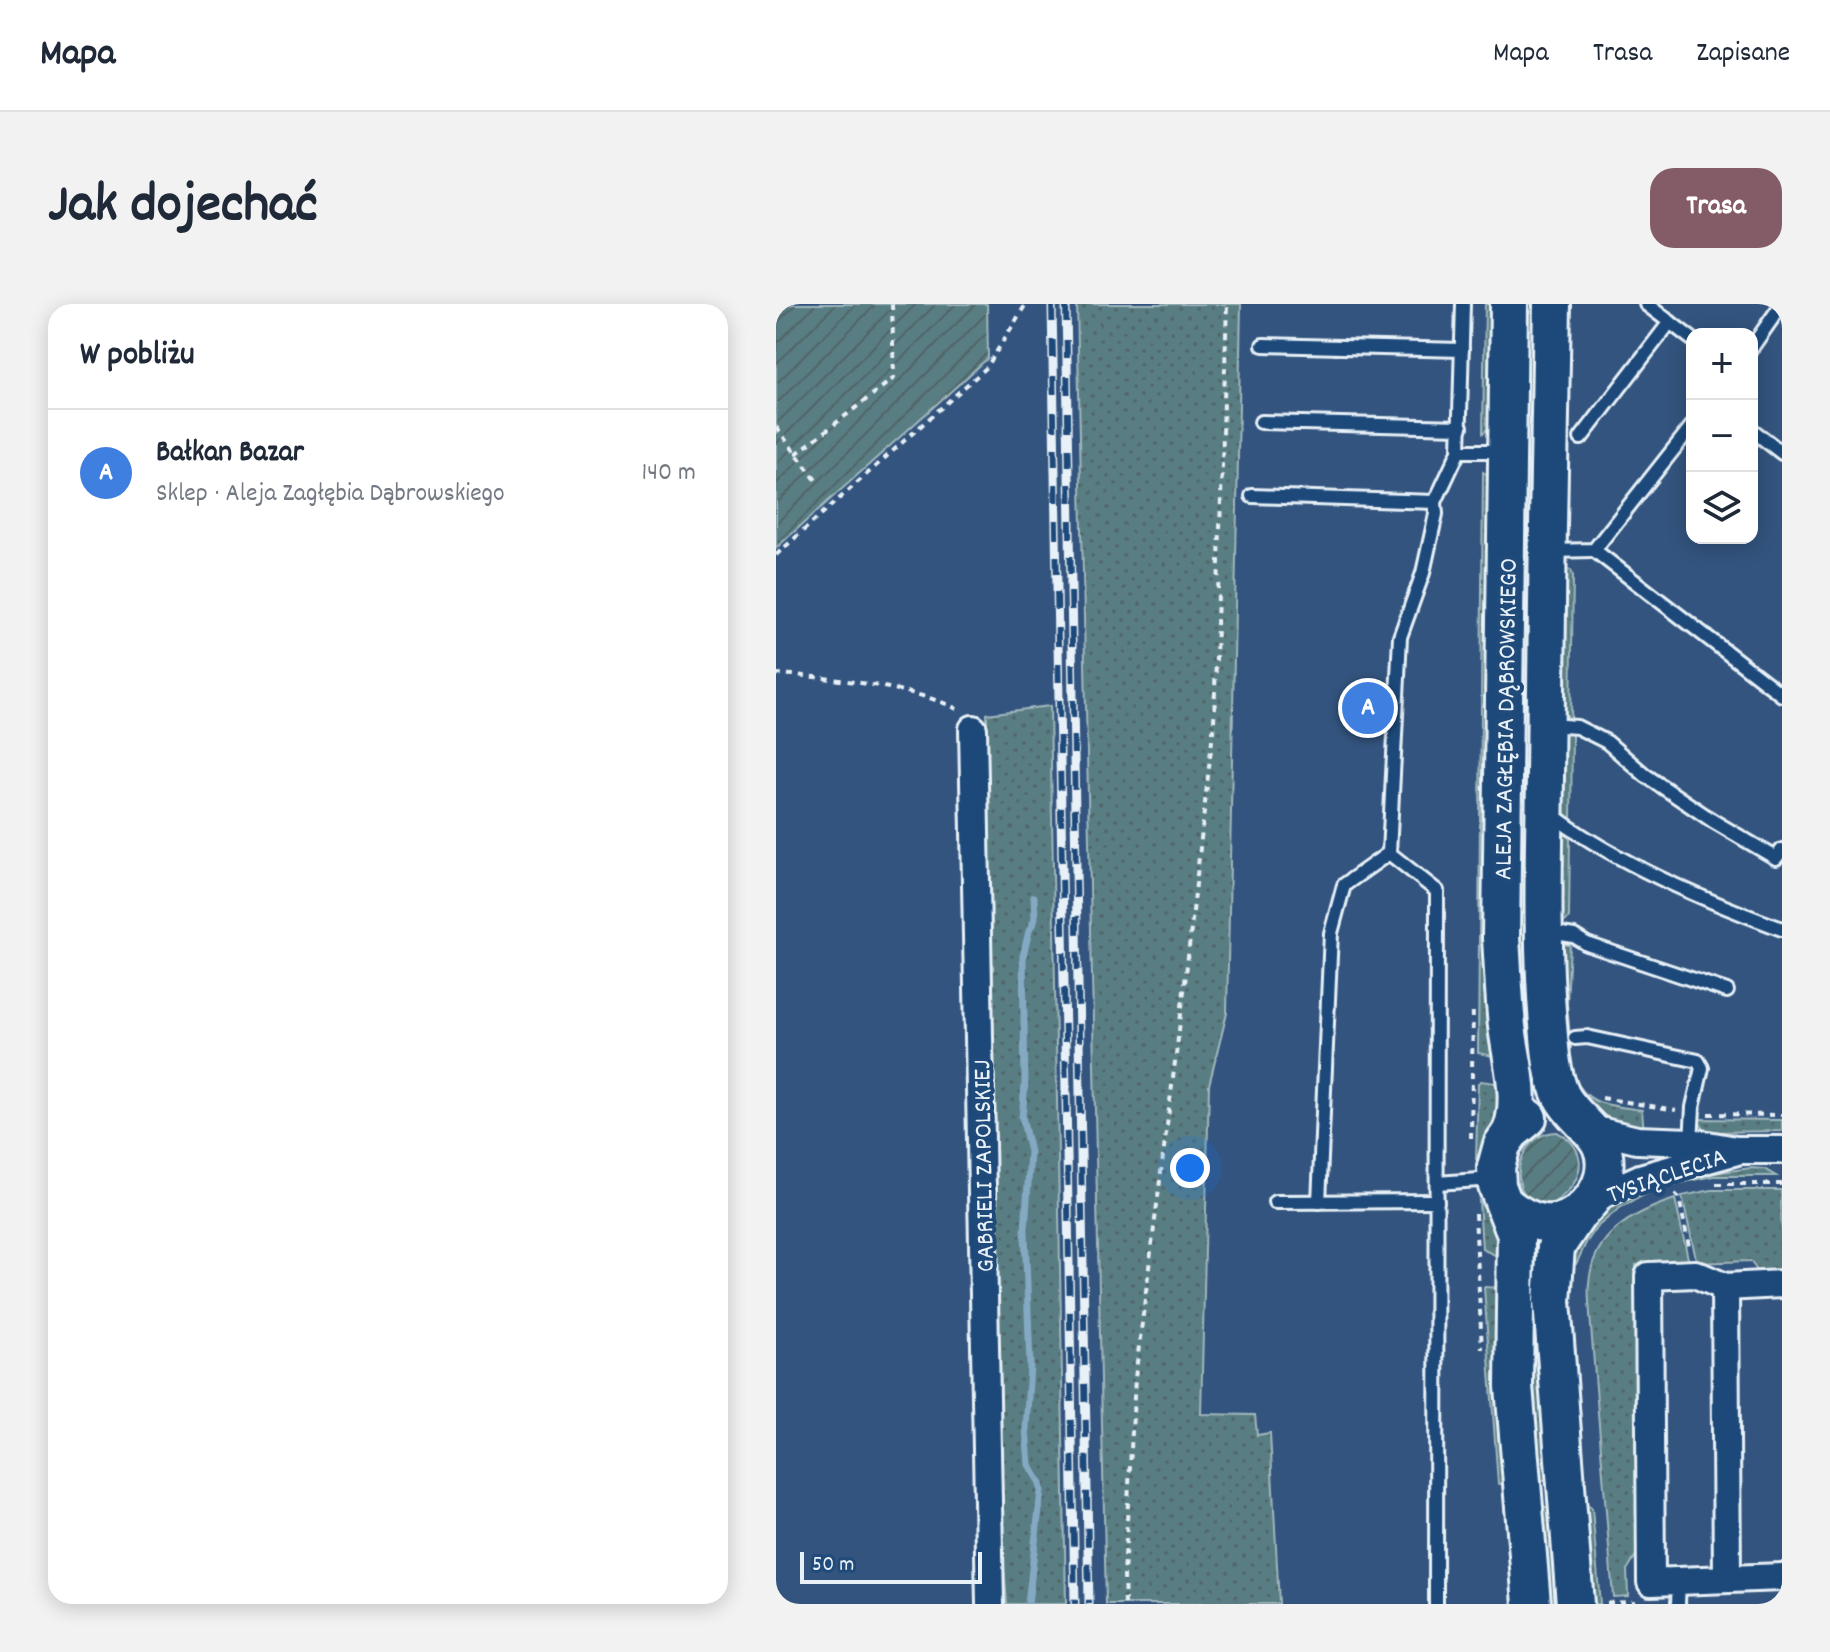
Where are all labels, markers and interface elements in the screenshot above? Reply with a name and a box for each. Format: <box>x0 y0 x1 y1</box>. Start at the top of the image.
text: Mapa <box>40 28 115 83</box>
text: Mapa <box>1493 35 1549 75</box>
text: Trasa <box>1593 35 1652 75</box>
text: Zapisane <box>1696 35 1790 75</box>
text: Jak dojechać <box>48 168 318 248</box>
button: Trasa <box>1650 168 1782 248</box>
map controls <box>1686 328 1758 544</box>
button: + <box>1686 328 1758 400</box>
text: W pobliżu <box>80 332 195 381</box>
button: − <box>1686 400 1758 472</box>
text: Bałkan Bazar <box>156 433 304 476</box>
text: A <box>99 455 113 492</box>
text: 140 m <box>642 455 696 492</box>
button: layers <box>1686 472 1758 544</box>
text: Sklep · Aleja Zagłębia Dąbrowskiego <box>156 476 505 513</box>
street label: ALEJA ZAGŁĘBIA DĄBROWSKIEGO <box>1486 558 1529 880</box>
pin: A <box>1342 678 1394 738</box>
street label: GABRIELI ZAPOLSKIEJ <box>965 1059 1006 1273</box>
street label: TYSIĄCLECIA <box>1602 1140 1732 1215</box>
your location <box>1170 1148 1210 1188</box>
scale bar <box>800 1548 982 1584</box>
text: 50 m <box>812 1550 854 1581</box>

